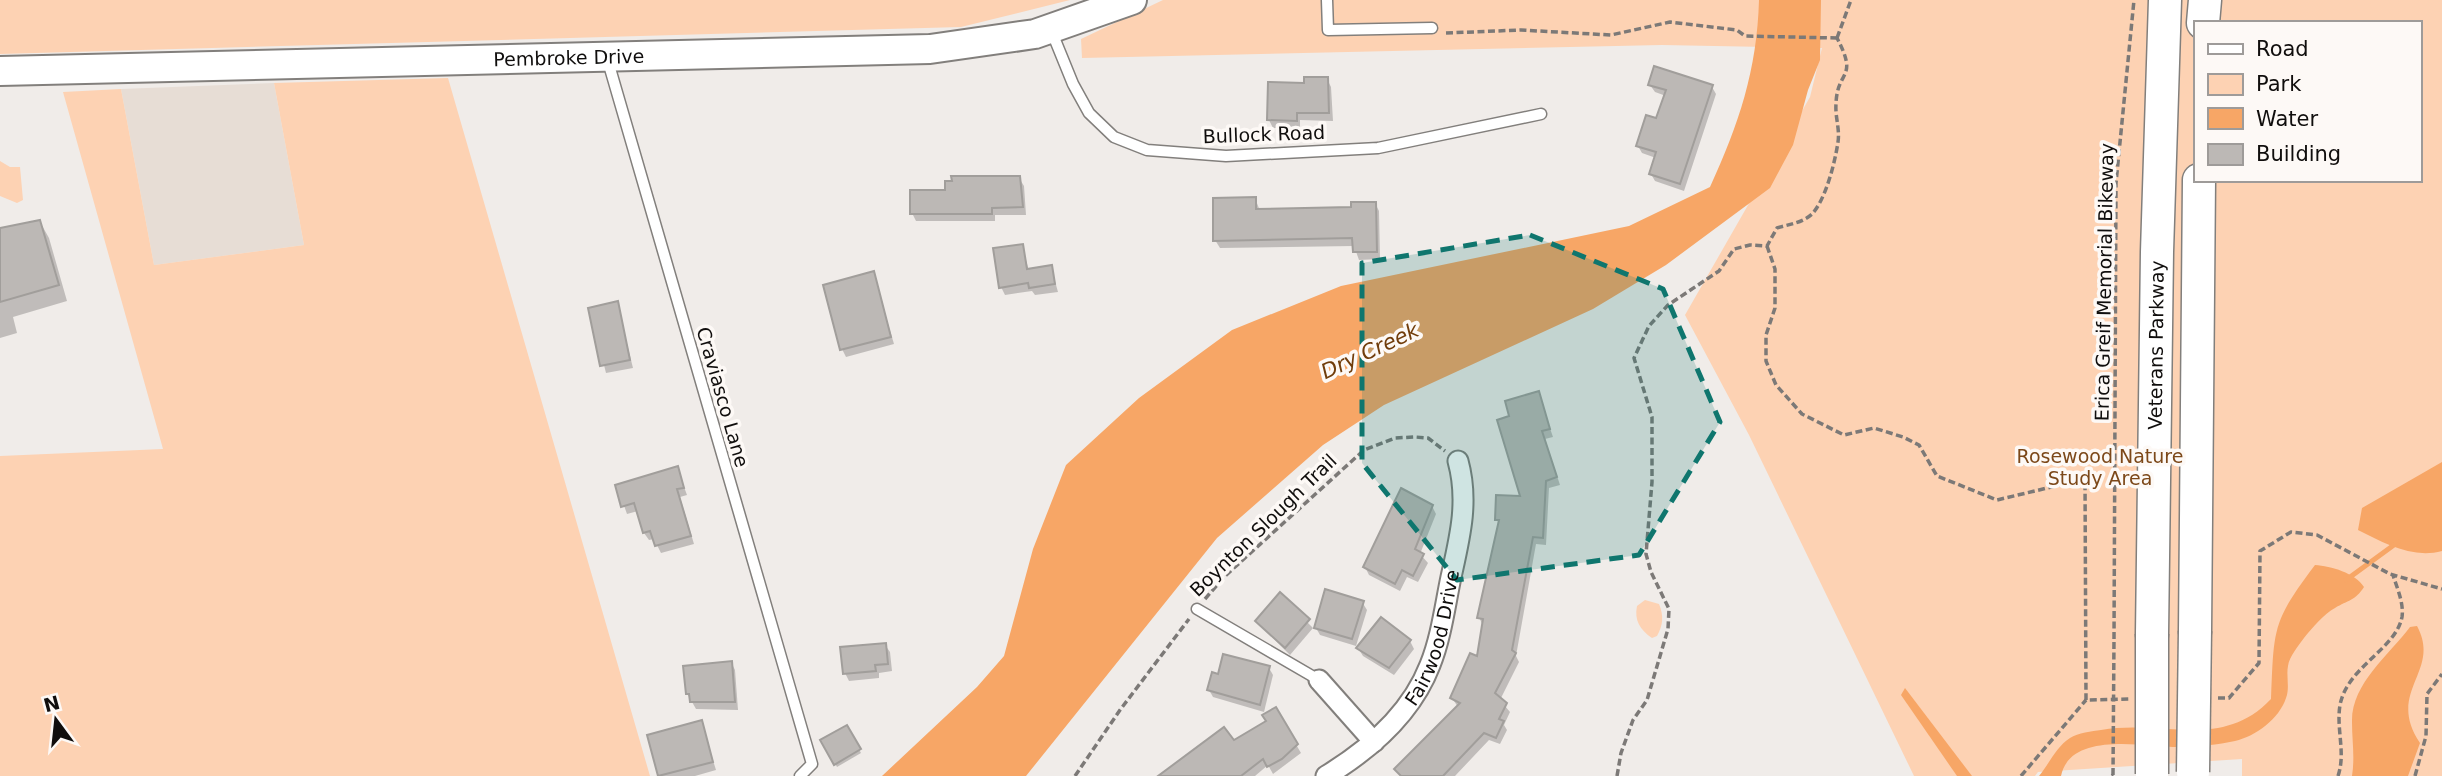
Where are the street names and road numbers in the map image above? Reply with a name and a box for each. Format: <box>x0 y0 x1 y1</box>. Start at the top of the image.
street label: Pembroke Drive <box>493 45 645 70</box>
street label: Bullock Road <box>1202 121 1326 147</box>
street label: Erica Greif Memorial Bikeway <box>2091 143 2117 421</box>
street label: Veterans Parkway <box>2144 260 2168 430</box>
street label: Craviasco Lane <box>692 324 754 470</box>
street label: Boynton Slough Trail <box>1185 449 1341 601</box>
street label: Fairwood Drive <box>1400 567 1463 709</box>

